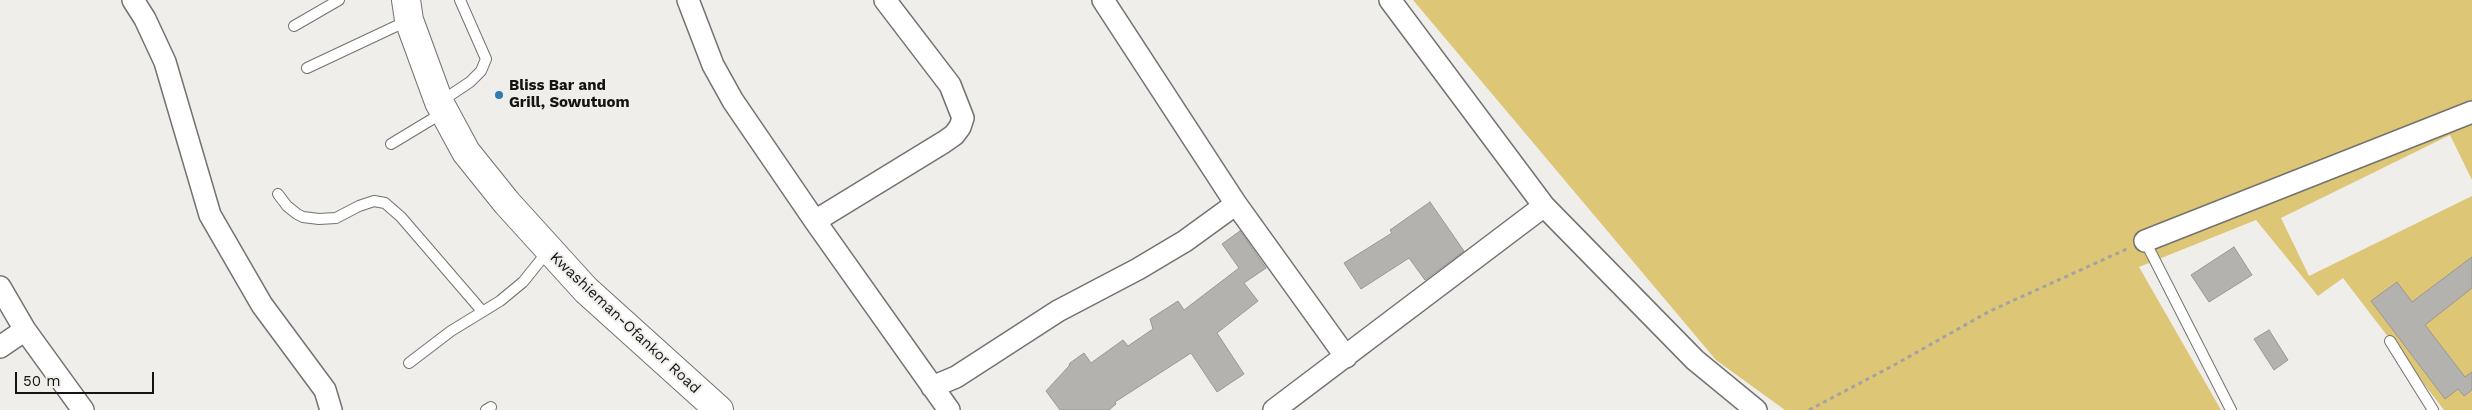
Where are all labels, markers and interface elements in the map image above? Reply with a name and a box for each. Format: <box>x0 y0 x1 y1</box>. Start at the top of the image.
place label: Bliss Bar and Grill, Sowutuom <box>509 77 630 112</box>
marker: Bliss Bar and Grill, Sowutuom <box>493 89 505 101</box>
street label: Kwashieman-Ofankor Road <box>546 248 704 398</box>
scale bar <box>18 362 156 394</box>
text: 50 m <box>23 372 60 390</box>

